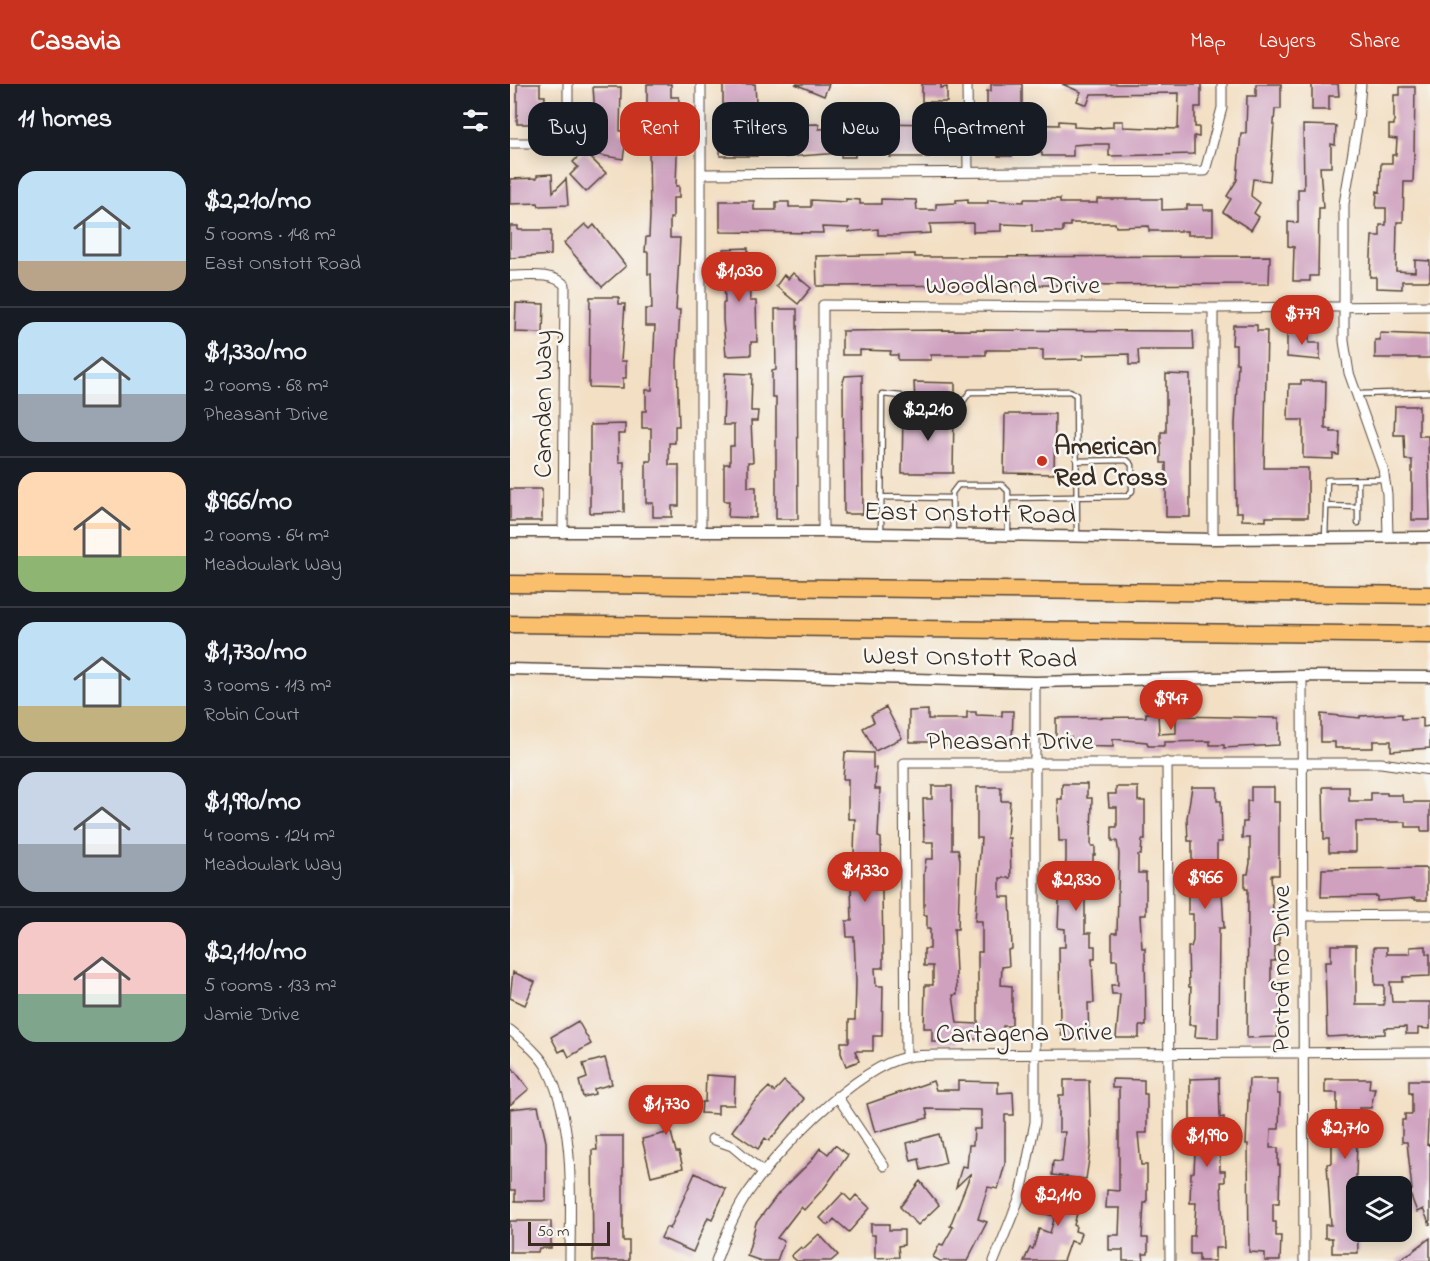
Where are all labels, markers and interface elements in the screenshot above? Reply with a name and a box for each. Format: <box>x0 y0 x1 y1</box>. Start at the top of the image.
text: Casavia <box>30 22 121 63</box>
text: Map <box>1190 27 1226 57</box>
text: Layers <box>1259 27 1316 57</box>
text: Share <box>1349 27 1400 57</box>
text: 11 homes <box>18 101 112 139</box>
chip: Buy <box>528 102 608 156</box>
chip: Rent <box>620 102 700 156</box>
chip: Filters <box>712 102 809 156</box>
chip: New <box>821 102 900 156</box>
chip: Apartment <box>912 102 1047 156</box>
icon: filters <box>459 104 492 137</box>
text: $2,210/mo <box>204 183 311 221</box>
icon: home <box>66 195 138 267</box>
text: 5 rooms · 148 m² <box>204 221 336 250</box>
text: East Onstott Road <box>204 250 361 279</box>
pin: $1,030 <box>690 252 788 303</box>
text: $1,030 <box>715 257 763 286</box>
street label: Woodland Drive <box>926 267 1101 306</box>
pin: $779 <box>1266 295 1338 346</box>
text: $779 <box>1285 300 1319 329</box>
street label: Camden Way <box>525 330 564 478</box>
text: $1,330/mo <box>204 334 307 372</box>
icon: home <box>66 346 138 418</box>
text: 2 rooms · 68 m² <box>204 372 329 401</box>
pin: $2,210 <box>879 391 977 442</box>
text: $2,210 <box>903 396 953 425</box>
text: Pheasant Drive <box>204 401 328 430</box>
place label: American Red Cross <box>1054 428 1168 498</box>
marker: American Red Cross <box>1035 454 1049 468</box>
text: $966/mo <box>204 484 292 522</box>
street label: East Onstott Road <box>864 493 1076 536</box>
icon: home <box>66 496 138 568</box>
text: 2 rooms · 64 m² <box>204 522 329 551</box>
text: Meadowlark Way <box>204 551 342 580</box>
text: $1,730/mo <box>204 634 307 672</box>
street label: West Onstott Road <box>863 637 1077 680</box>
icon: home <box>66 646 138 718</box>
text: 3 rooms · 113 m² <box>204 672 332 701</box>
pin: $947 <box>1135 680 1207 731</box>
text: $947 <box>1154 685 1188 714</box>
text: Robin Court <box>204 701 300 730</box>
street label: Pheasant Drive <box>926 723 1095 762</box>
text: $1,990/mo <box>204 784 301 822</box>
icon: home <box>66 796 138 868</box>
text: 4 rooms · 124 m² <box>204 822 335 851</box>
text: Meadowlark Way <box>204 851 342 880</box>
pin: $1,330 <box>816 852 914 903</box>
text: $1,330 <box>841 857 889 886</box>
pin: $966 <box>1169 859 1241 910</box>
pin: $2,830 <box>1027 861 1125 912</box>
text: $966 <box>1187 864 1223 893</box>
text: $2,830 <box>1051 866 1101 895</box>
street label: Portofino Drive <box>1263 884 1302 1053</box>
text: $2,110/mo <box>204 934 307 972</box>
icon: home <box>66 946 138 1018</box>
text: 5 rooms · 133 m² <box>204 972 337 1001</box>
text: Jamie Drive <box>204 1001 299 1030</box>
street label: Cartagena Drive <box>935 1013 1114 1056</box>
pin: $1,730 <box>617 1085 715 1136</box>
text: $1,730 <box>642 1090 690 1119</box>
pin: $2,710 <box>1296 1109 1394 1160</box>
text: $2,710 <box>1321 1114 1369 1143</box>
pin: $1,990 <box>1158 1117 1256 1168</box>
text: $1,990 <box>1186 1122 1228 1151</box>
pin: $2,110 <box>1009 1176 1107 1227</box>
map controls <box>1346 1176 1412 1242</box>
button: layers <box>1346 1176 1412 1242</box>
text: $2,110 <box>1035 1181 1081 1210</box>
scale bar <box>528 1219 610 1246</box>
text: 50 m <box>537 1220 569 1244</box>

